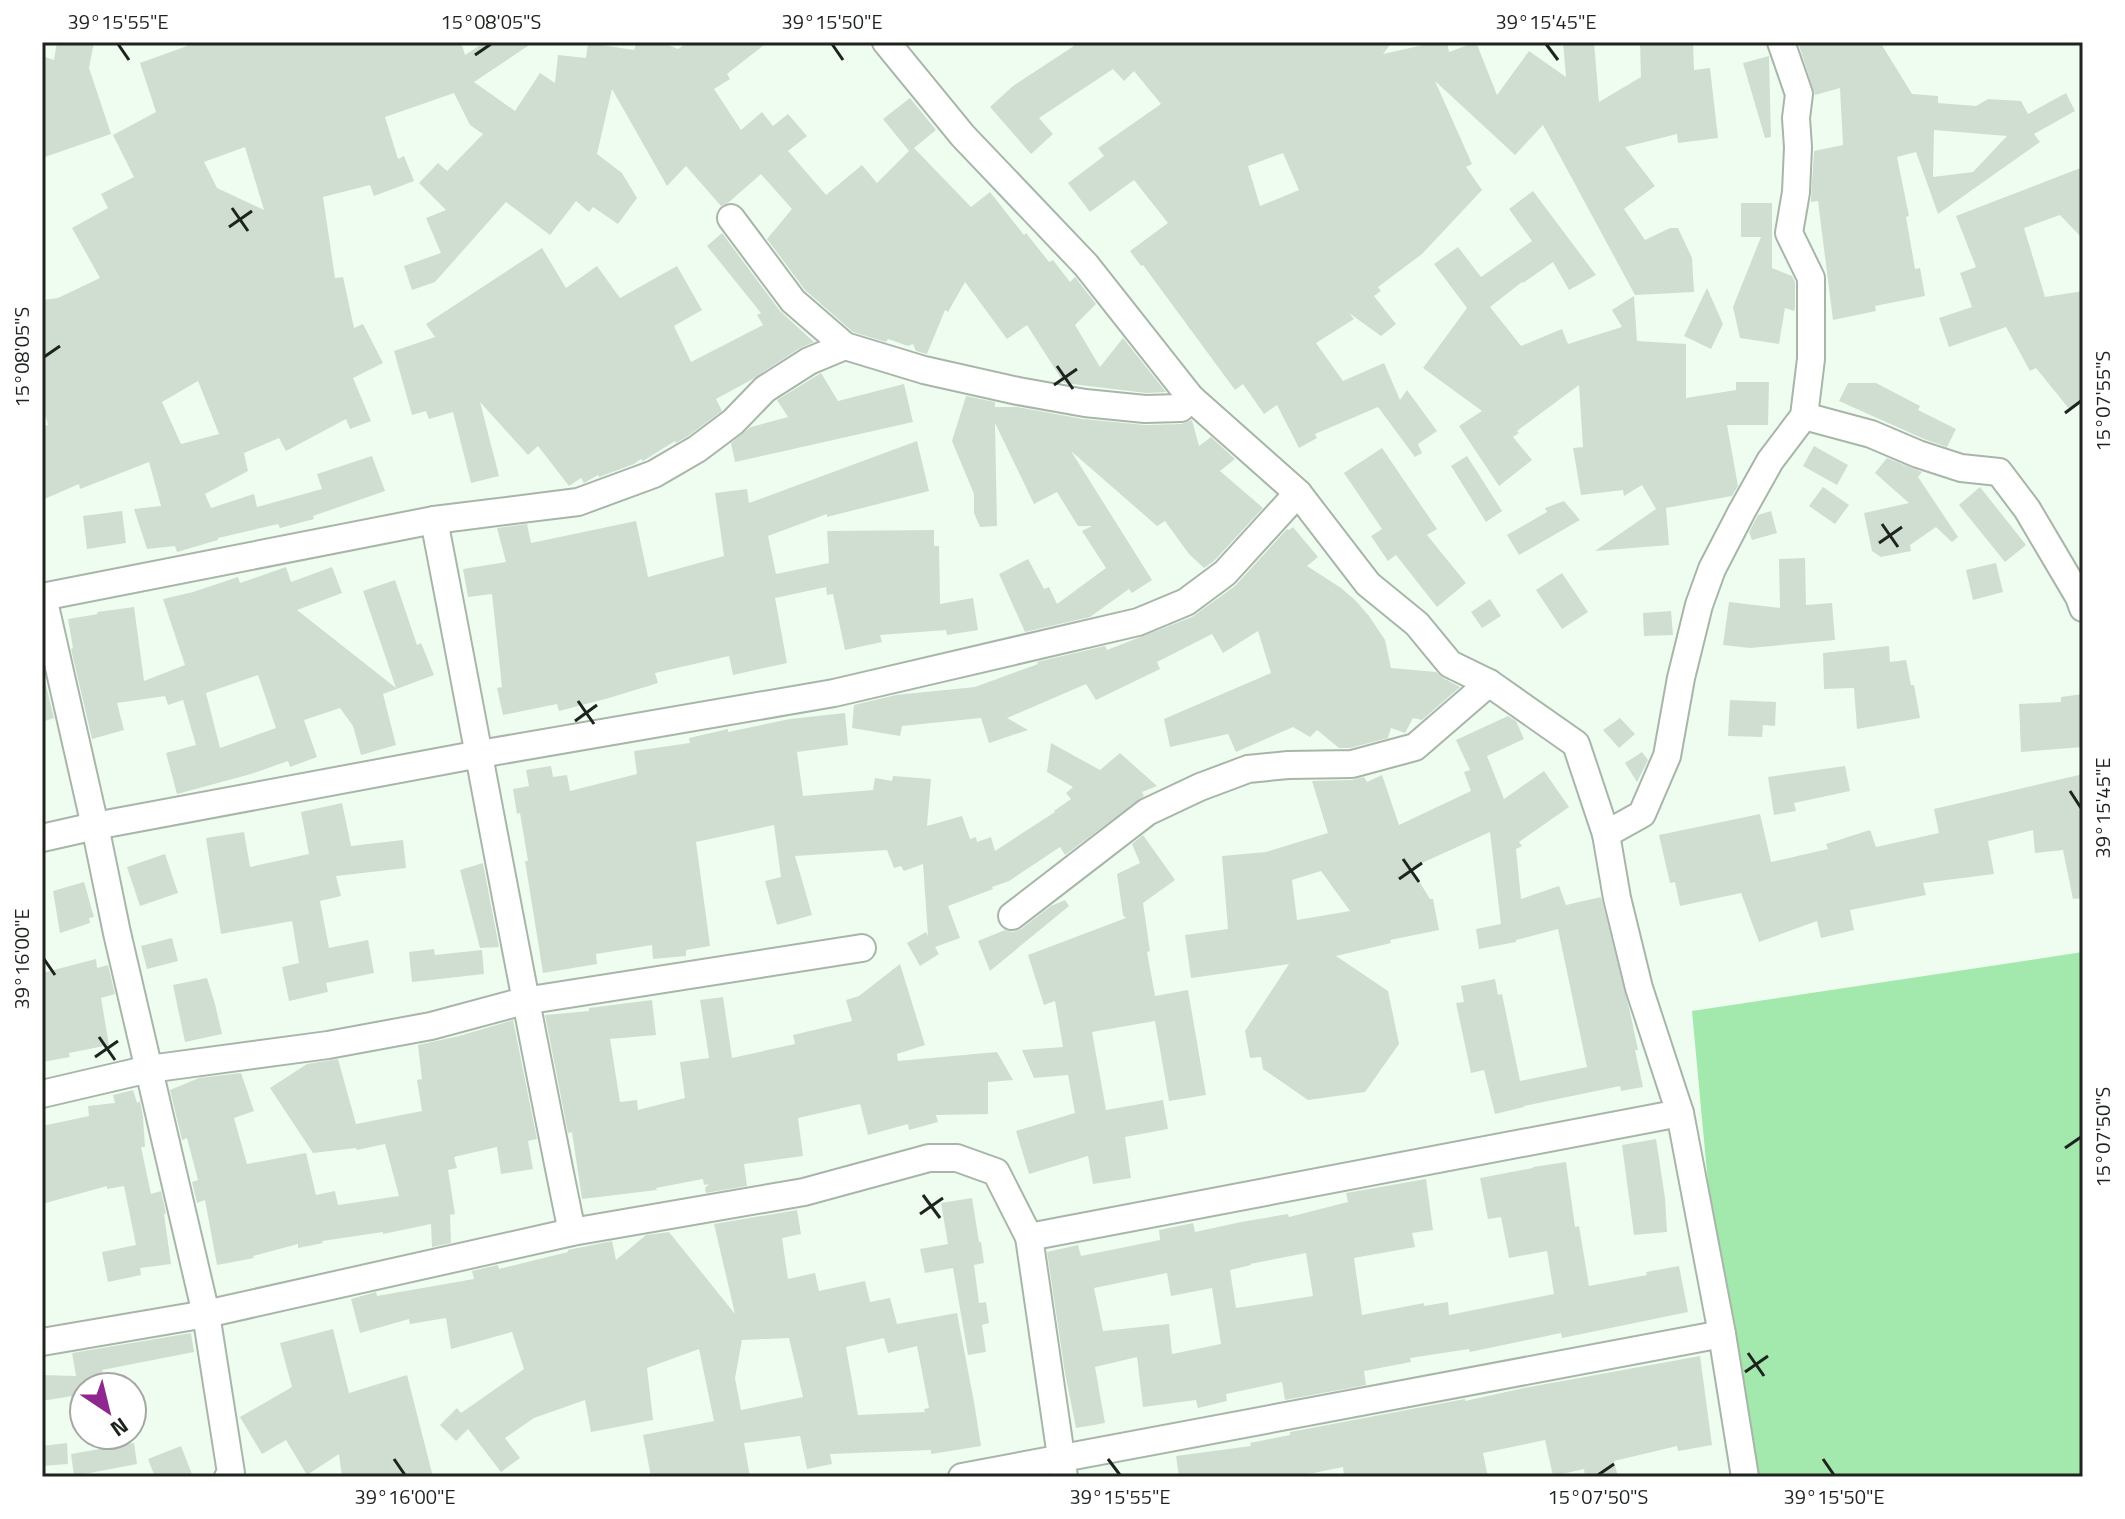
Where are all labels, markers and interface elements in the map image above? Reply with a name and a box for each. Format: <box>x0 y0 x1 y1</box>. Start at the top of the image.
text: 39°15'55"E <box>67 6 169 37</box>
text: 15°08'05"S <box>441 6 541 37</box>
text: 39°15'50"E <box>781 6 883 37</box>
text: 39°15'45"E <box>1495 6 1597 37</box>
text: 15°08'05"S <box>6 307 37 407</box>
text: 15°07'55"S <box>2087 351 2118 451</box>
text: 39°15'45"E <box>2087 757 2118 859</box>
text: 39°16'00"E <box>6 908 37 1010</box>
text: 15°07'50"S <box>2087 1087 2118 1187</box>
north arrow <box>68 1371 148 1451</box>
text: N <box>103 1409 135 1446</box>
text: 39°16'00"E <box>354 1481 456 1512</box>
text: 39°15'55"E <box>1069 1481 1171 1512</box>
text: 15°07'50"S <box>1548 1481 1648 1512</box>
text: 39°15'50"E <box>1783 1481 1885 1512</box>

